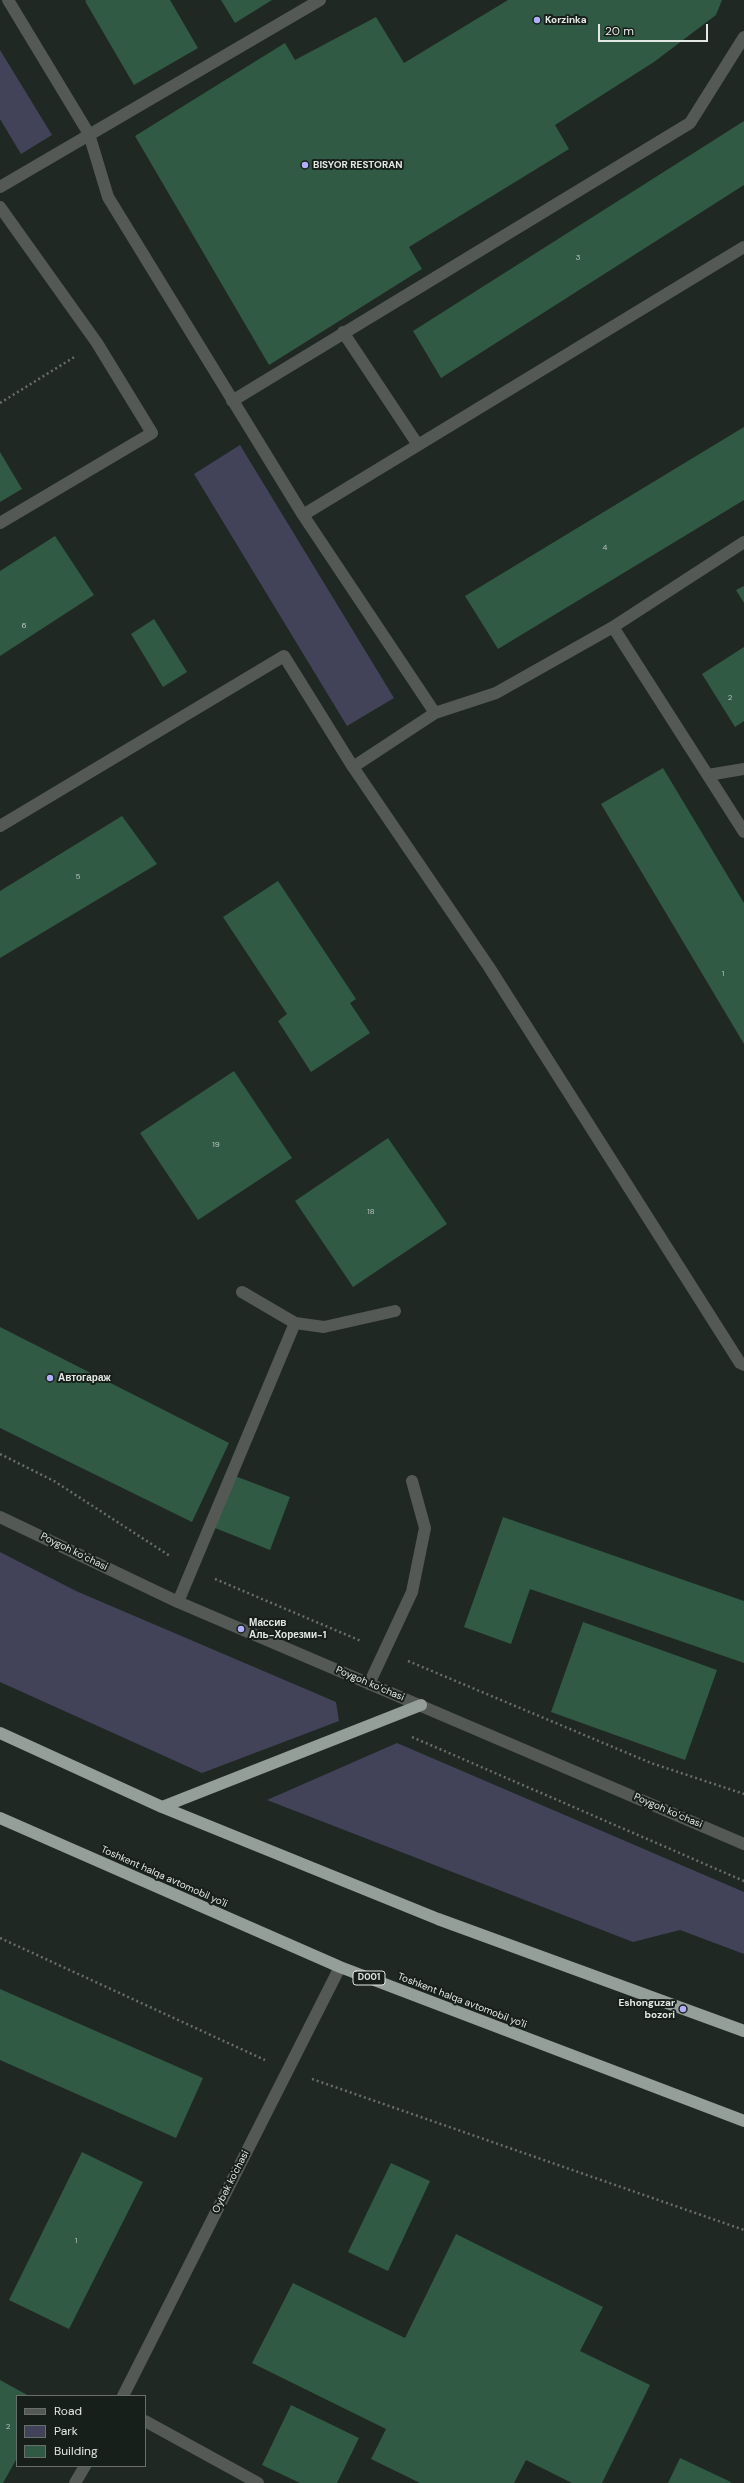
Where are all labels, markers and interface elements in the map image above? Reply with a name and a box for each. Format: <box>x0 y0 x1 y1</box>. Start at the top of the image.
place label: Korzinka <box>545 14 587 26</box>
marker: Korzinka <box>532 15 542 25</box>
scale bar <box>600 16 710 42</box>
text: 20 m <box>605 23 634 39</box>
place label: BISYOR RESTORAN <box>313 159 403 171</box>
marker: BISYOR RESTORAN <box>300 160 310 170</box>
house number: 3 <box>576 253 580 263</box>
house number: 4 <box>603 543 607 553</box>
house number: 6 <box>21 621 27 631</box>
house number: 2 <box>728 693 732 703</box>
house number: 5 <box>76 872 80 882</box>
house number: 1 <box>722 969 724 979</box>
house number: 19 <box>212 1140 220 1150</box>
house number: 18 <box>367 1207 375 1217</box>
place label: Автогараж <box>58 1372 111 1384</box>
marker: Автогараж <box>45 1373 55 1383</box>
street label: Poygoh koʻchasi <box>38 1531 110 1573</box>
place label: Массив Аль-Хорезми-1 <box>249 1617 326 1640</box>
marker: Массив Аль-Хорезми-1 <box>236 1624 246 1634</box>
street label: Poygoh koʻchasi <box>334 1664 406 1704</box>
street label: Poygoh koʻchasi <box>632 1791 704 1831</box>
street label: Toshkent halqa avtomobil yo'li <box>99 1844 229 1910</box>
road number: D001 <box>353 1971 385 1985</box>
street label: Toshkent halqa avtomobil yo'li <box>396 1971 528 2031</box>
place label: Eshonguzar bozori <box>618 1997 675 2020</box>
marker: Eshonguzar bozori <box>678 2004 688 2014</box>
street label: Oybek ko'chasi <box>210 2149 252 2215</box>
house number: 1 <box>75 2236 77 2246</box>
legend <box>16 2395 146 2467</box>
text: Road <box>54 2403 82 2419</box>
house number: 2 <box>6 2422 10 2432</box>
text: Park <box>54 2423 78 2439</box>
text: Building <box>54 2443 98 2459</box>

